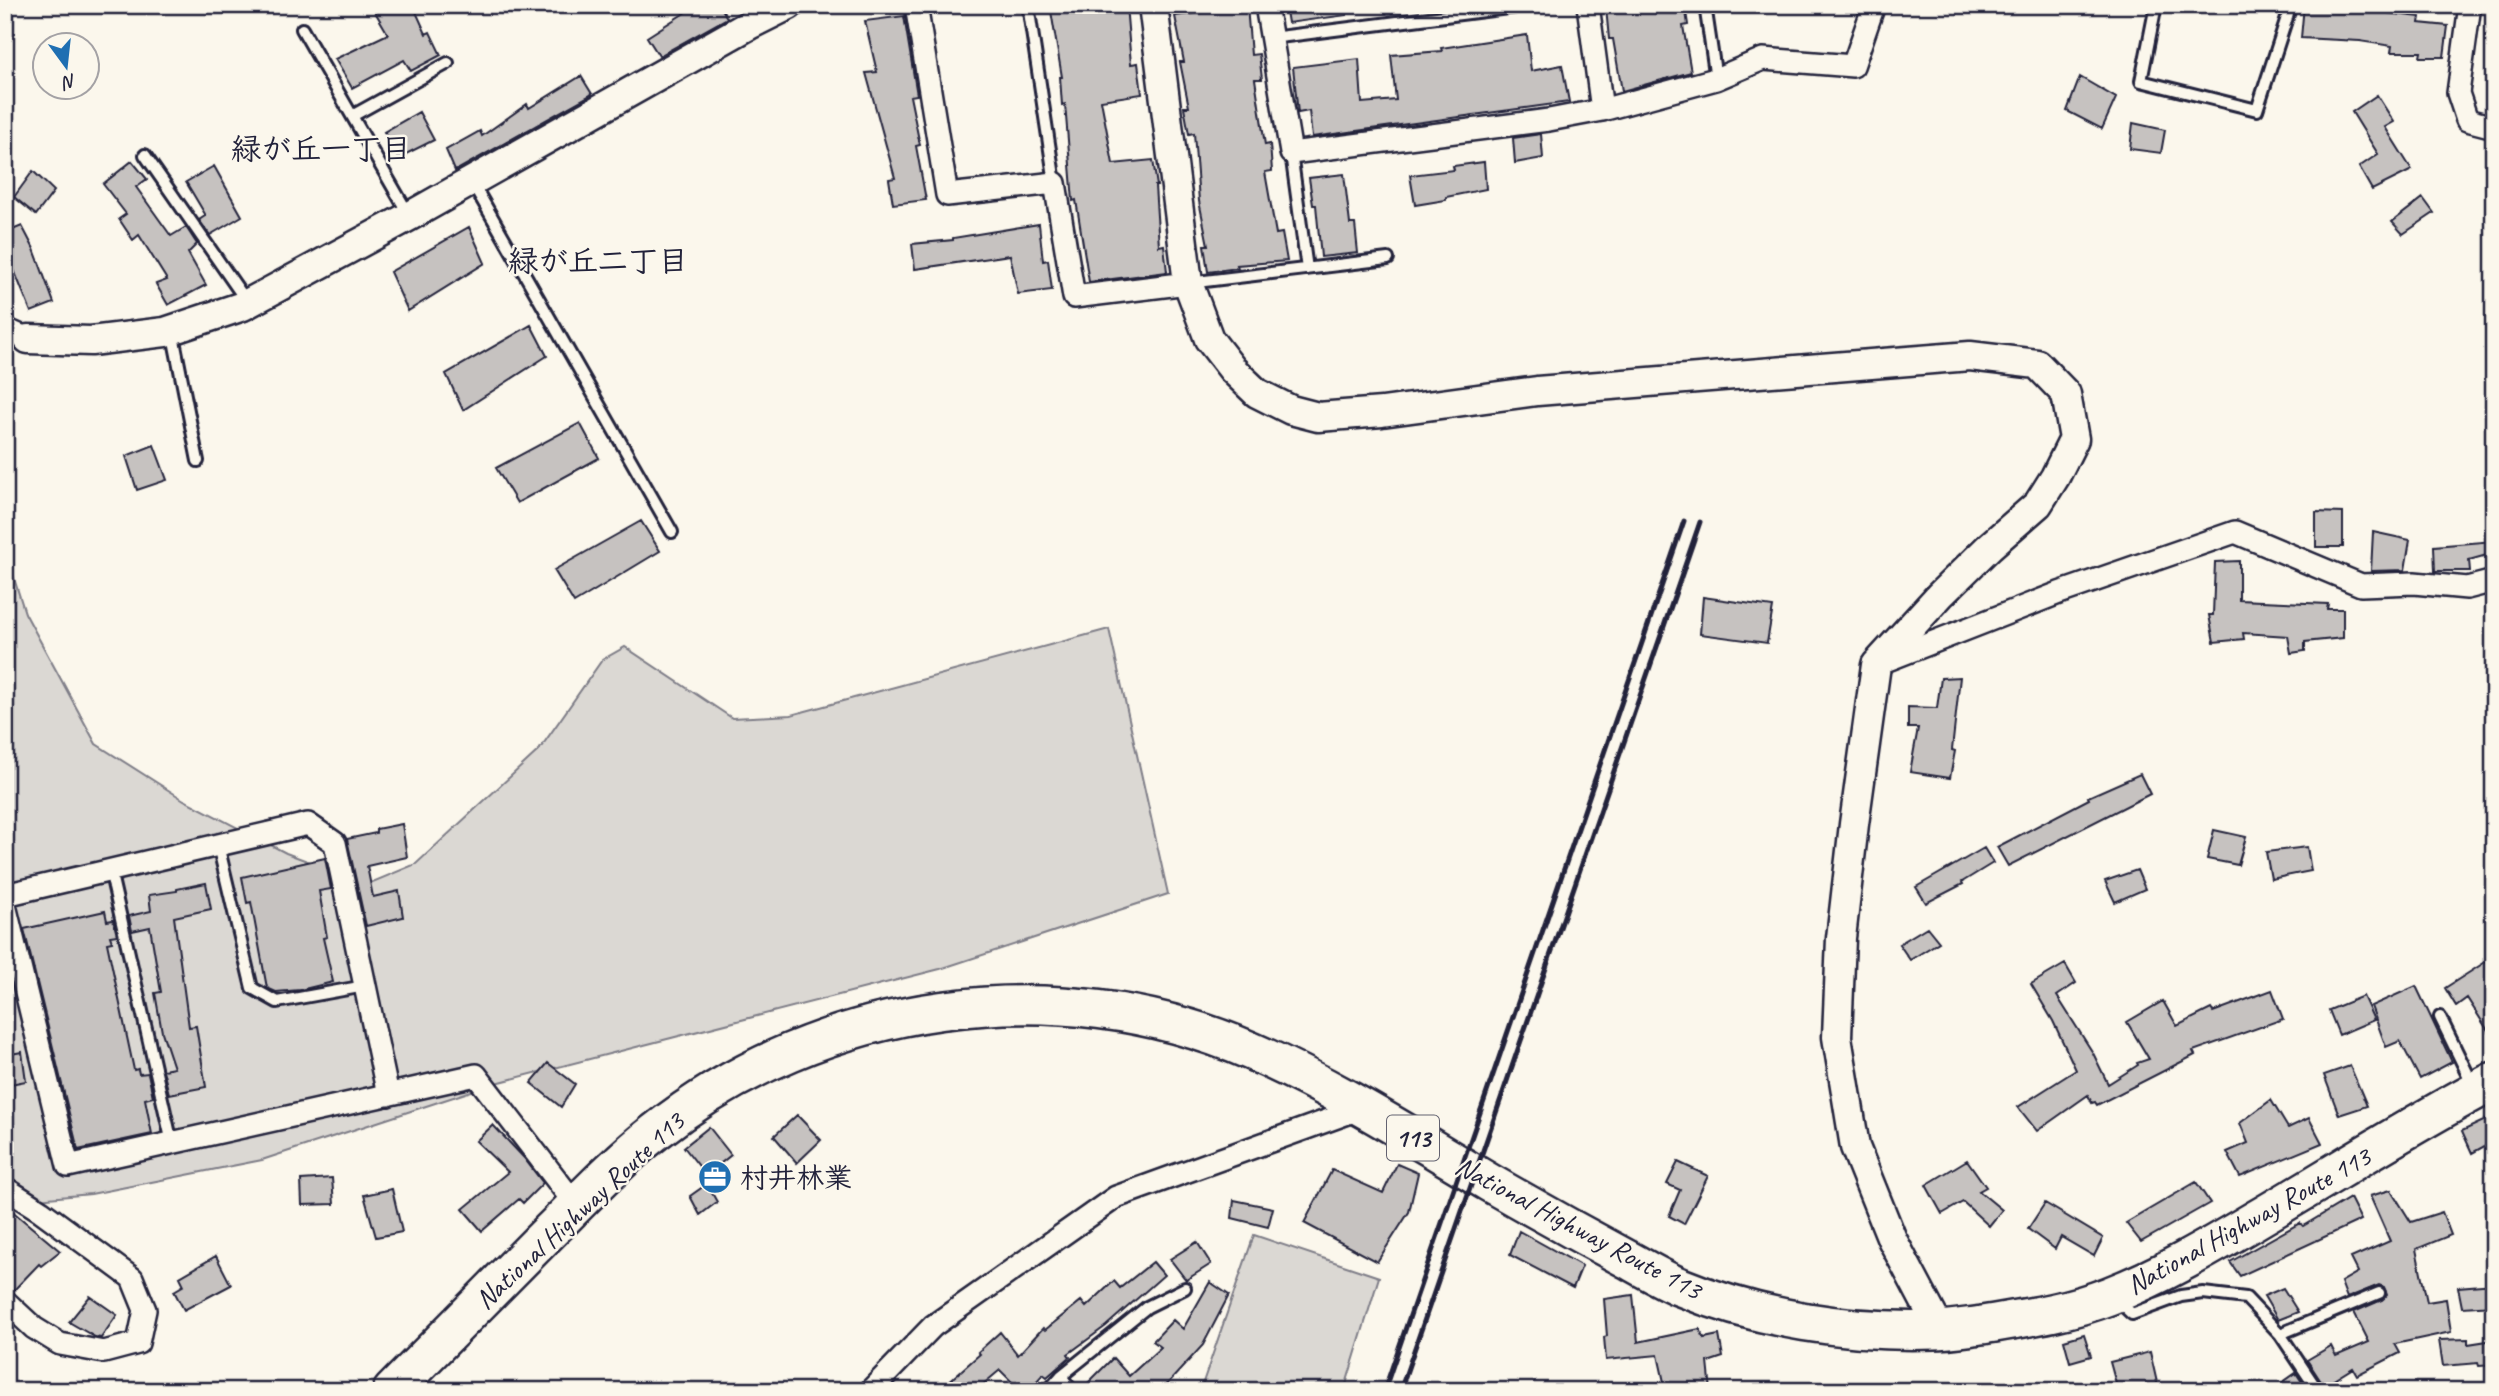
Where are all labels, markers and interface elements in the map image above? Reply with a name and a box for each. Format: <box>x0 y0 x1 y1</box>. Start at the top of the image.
north arrow <box>32 32 102 102</box>
text: N <box>58 68 79 95</box>
district label: 緑が丘一丁目 <box>231 130 411 168</box>
district label: 緑が丘二丁目 <box>508 242 688 280</box>
street label: National Highway Route 113 <box>467 1103 693 1316</box>
road number: 113 <box>1387 1116 1439 1161</box>
street label: National Highway Route 113 <box>2120 1138 2378 1302</box>
street label: National Highway Route 113 <box>1450 1148 1710 1308</box>
office icon: 村井林業 <box>696 1158 734 1196</box>
place label: 村井林業 <box>740 1160 852 1195</box>

